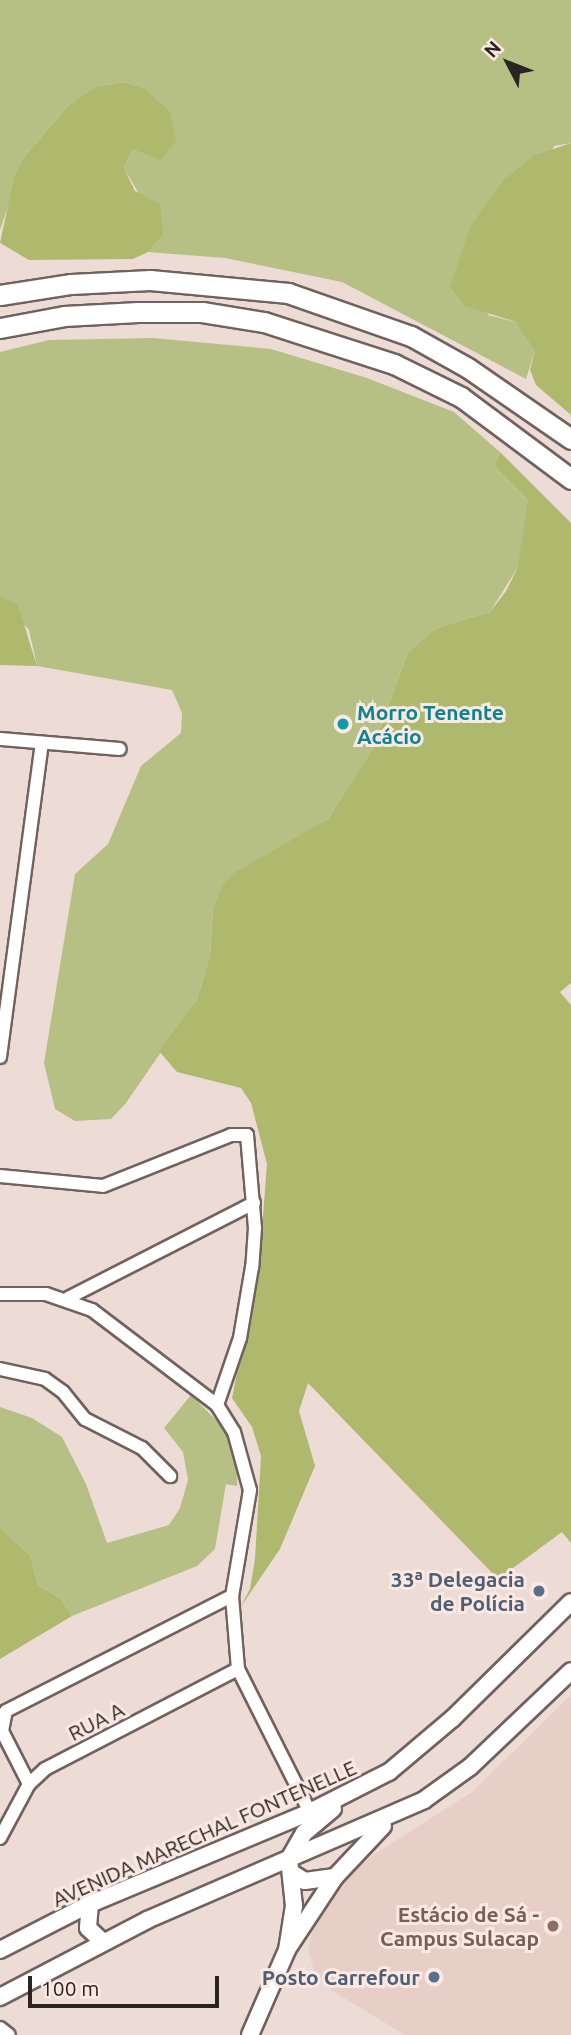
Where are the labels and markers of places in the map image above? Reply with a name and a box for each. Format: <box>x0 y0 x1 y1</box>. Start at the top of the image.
place label: Morro Tenente Acácio <box>357 699 504 749</box>
marker: Morro Tenente Acácio <box>335 716 351 732</box>
place label: 33ª Delegacia de Polícia <box>391 1566 525 1616</box>
marker: 33ª Delegacia de Polícia <box>531 1583 547 1599</box>
place label: Estácio de Sá - Campus Sulacap <box>380 1901 539 1951</box>
marker: Estácio de Sá - Campus Sulacap <box>545 1918 561 1934</box>
place label: Posto Carrefour <box>262 1964 420 1990</box>
marker: Posto Carrefour <box>426 1969 442 1985</box>

